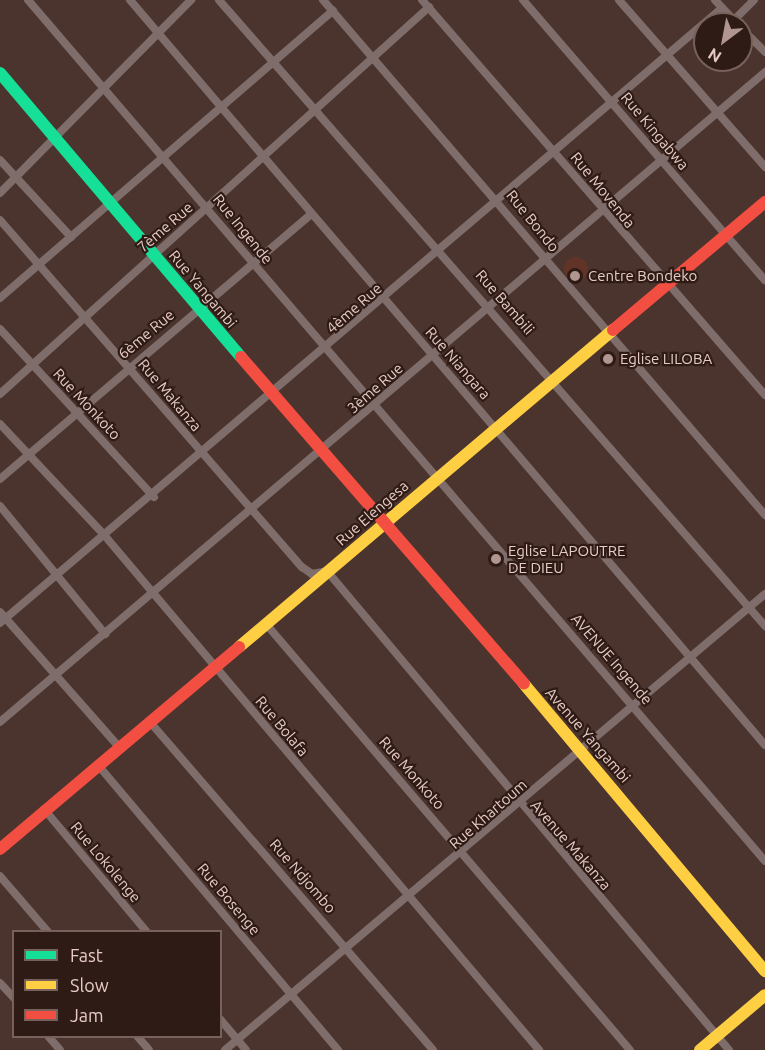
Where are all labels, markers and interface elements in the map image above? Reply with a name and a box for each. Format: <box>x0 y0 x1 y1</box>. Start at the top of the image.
north arrow <box>693 12 753 72</box>
text: N <box>705 45 724 66</box>
street label: Rue Kingabwa <box>617 89 693 173</box>
street label: Rue Movenda <box>567 149 639 231</box>
street label: Rue Bondo <box>503 187 563 255</box>
street label: Rue Ingende <box>209 190 277 268</box>
street label: 7ème Rue <box>134 198 196 256</box>
street label: Rue Yangambi <box>165 247 241 331</box>
street label: Rue Bambili <box>472 266 538 338</box>
marker: Centre Bondeko <box>566 267 584 285</box>
place label: Centre Bondeko <box>588 267 697 285</box>
street label: 4ème Rue <box>323 279 385 337</box>
street label: 6ème Rue <box>114 305 178 363</box>
street label: Rue Niangara <box>422 323 494 403</box>
place label: Eglise LILOBA <box>620 350 712 368</box>
marker: Eglise LILOBA <box>601 352 615 366</box>
street label: Rue Makanza <box>135 355 205 435</box>
street label: 3ème Rue <box>344 359 406 417</box>
street label: Rue Monkoto <box>49 365 125 443</box>
street label: Rue Elengesa <box>332 477 412 549</box>
place label: Eglise LAPOUTRE DE DIEU <box>508 541 625 576</box>
marker: Eglise LAPOUTRE DE DIEU <box>489 552 503 566</box>
street label: AVENUE Ingende <box>568 610 656 708</box>
street label: Avenue Yangambi <box>542 684 634 786</box>
street label: Rue Bolafa <box>252 692 312 760</box>
street label: Rue Monkoto <box>375 733 449 813</box>
street label: Rue Khartoum <box>446 775 530 853</box>
street label: Avenue Makanza <box>527 796 615 894</box>
street label: Rue Lokolenge <box>67 818 145 906</box>
street label: Rue Ndjombo <box>266 835 340 917</box>
street label: Rue Bosenge <box>194 859 264 939</box>
legend <box>12 930 222 1038</box>
text: Fast <box>70 945 103 965</box>
text: Slow <box>70 975 109 995</box>
text: Jam <box>70 1005 104 1025</box>

